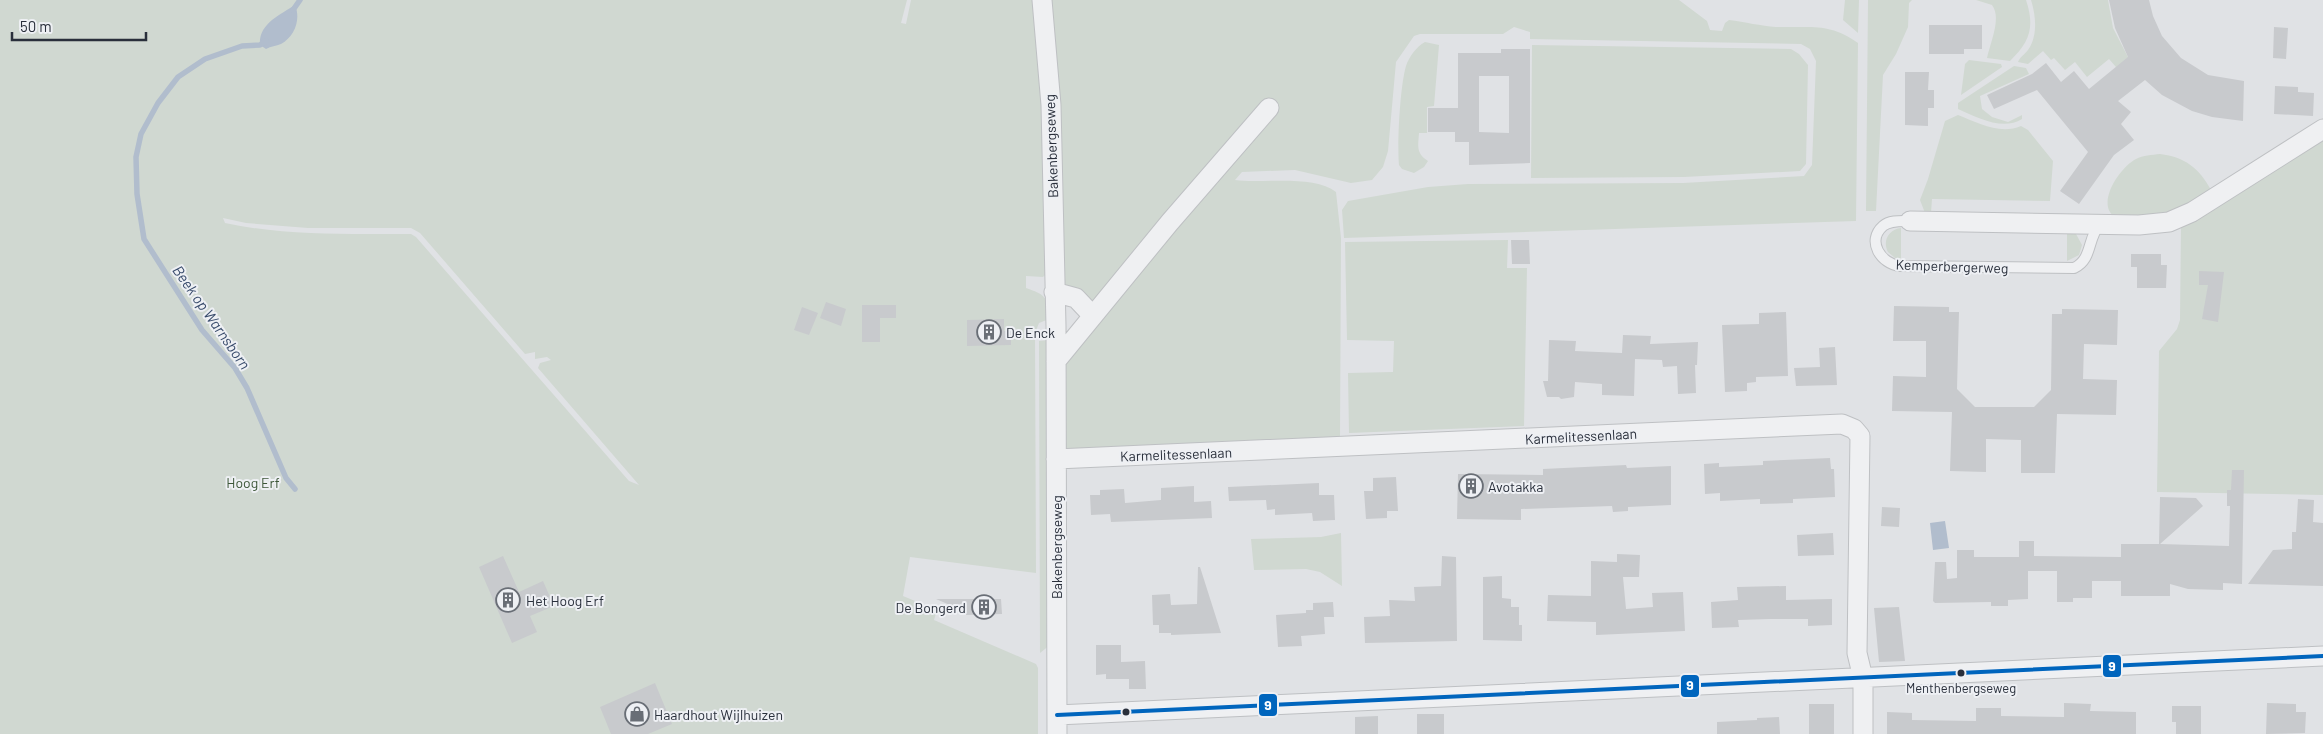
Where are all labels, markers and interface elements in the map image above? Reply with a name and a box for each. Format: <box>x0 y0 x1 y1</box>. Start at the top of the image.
scale bar <box>12 10 146 42</box>
text: 50 m <box>20 17 52 35</box>
street label: Bakenbergseweg <box>1041 94 1061 198</box>
street label: Kemperbergerweg <box>1895 256 2009 276</box>
water label: Beek op Warnsborn <box>169 262 255 373</box>
building icon: De Enck <box>976 319 1002 345</box>
place label: De Enck <box>1006 324 1055 341</box>
street label: Karmelitessenlaan <box>1525 425 1637 447</box>
street label: Karmelitessenlaan <box>1120 444 1232 464</box>
building icon: Avotakka <box>1458 473 1484 499</box>
park label: Hoog Erf <box>226 474 280 491</box>
place label: Avotakka <box>1488 478 1543 495</box>
street label: Bakenbergseweg <box>1048 495 1065 599</box>
building icon: Het Hoog Erf <box>495 587 521 613</box>
place label: Het Hoog Erf <box>526 592 604 609</box>
building icon: De Bongerd <box>971 594 997 620</box>
place label: De Bongerd <box>896 599 966 616</box>
line badge: 9 <box>2102 654 2122 678</box>
text: 9 <box>2108 657 2116 674</box>
marker: Menthenbergseweg <box>1956 668 1966 678</box>
line badge: 9 <box>1680 674 1700 698</box>
text: 9 <box>1686 676 1694 693</box>
place label: Menthenbergseweg <box>1906 680 2016 696</box>
line badge: 9 <box>1258 693 1278 717</box>
text: 9 <box>1264 696 1272 713</box>
shop icon: Haardhout Wijlhuizen <box>624 701 650 727</box>
place label: Haardhout Wijlhuizen <box>654 706 783 723</box>
unlabelled marker <box>1121 707 1131 717</box>

